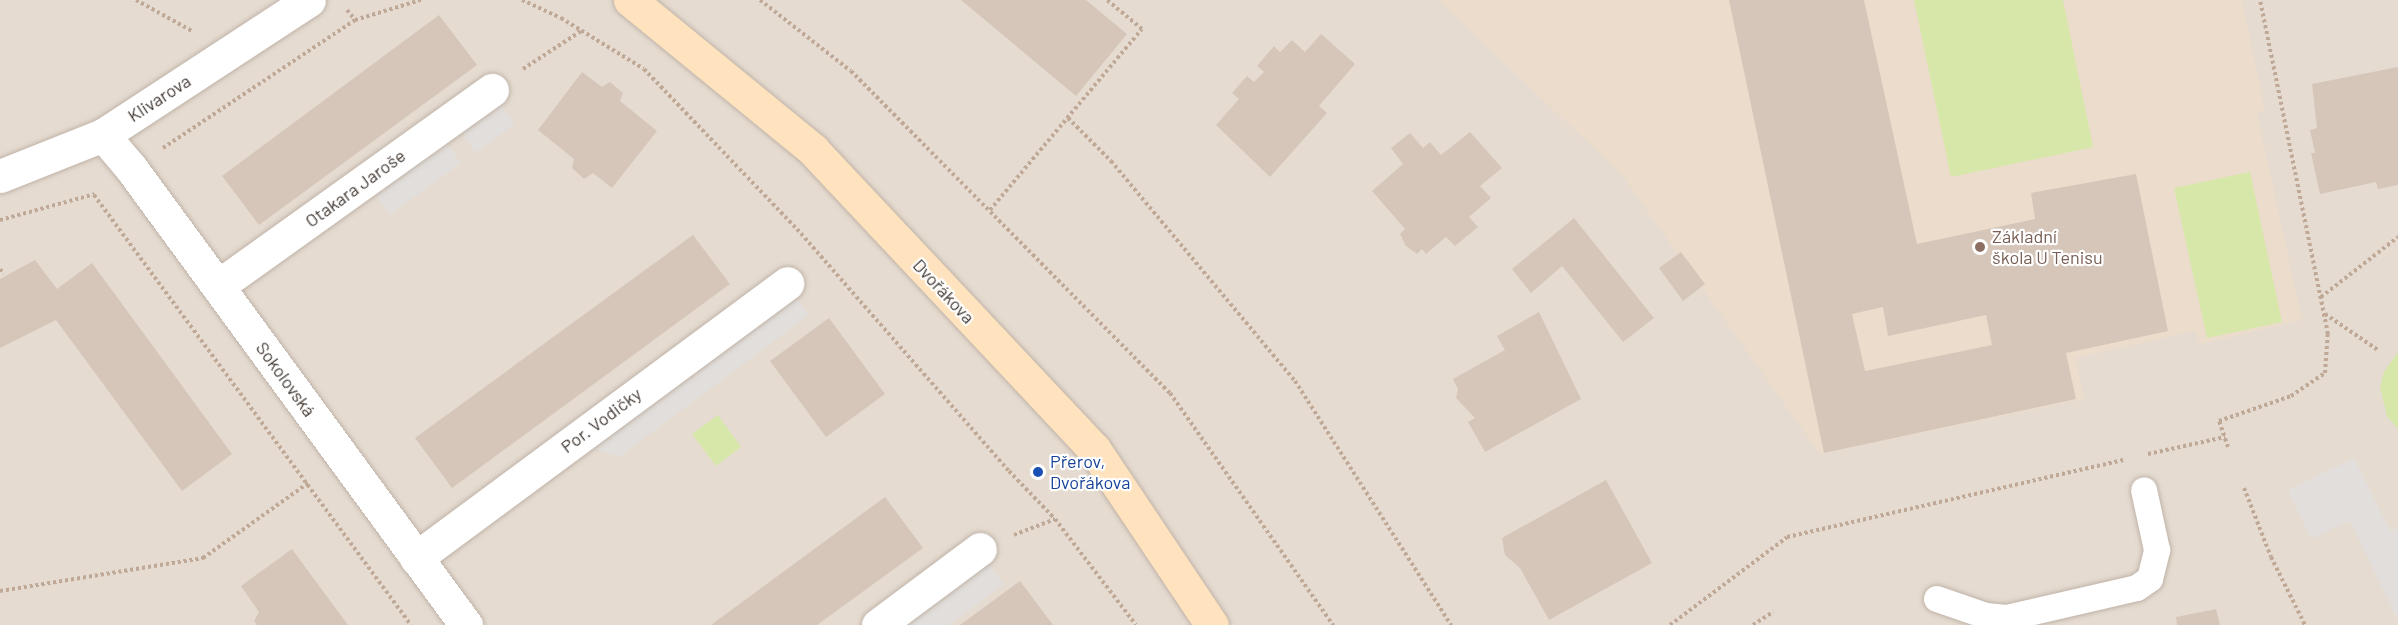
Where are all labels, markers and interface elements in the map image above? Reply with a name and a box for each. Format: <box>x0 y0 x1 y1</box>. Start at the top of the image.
street label: Klivarova <box>123 70 195 126</box>
street label: Otakara Jaroše <box>301 144 409 232</box>
place label: Základní škola U Tenisu <box>1992 226 2103 268</box>
marker: Základní škola U Tenisu <box>1973 240 1987 254</box>
street label: Dvořákova <box>909 254 979 328</box>
street label: Sokolovská <box>252 337 320 421</box>
street label: Por. Vodičky <box>556 383 646 457</box>
place label: Přerov, Dvořákova <box>1050 451 1130 494</box>
marker: Přerov, Dvořákova <box>1031 465 1045 479</box>

